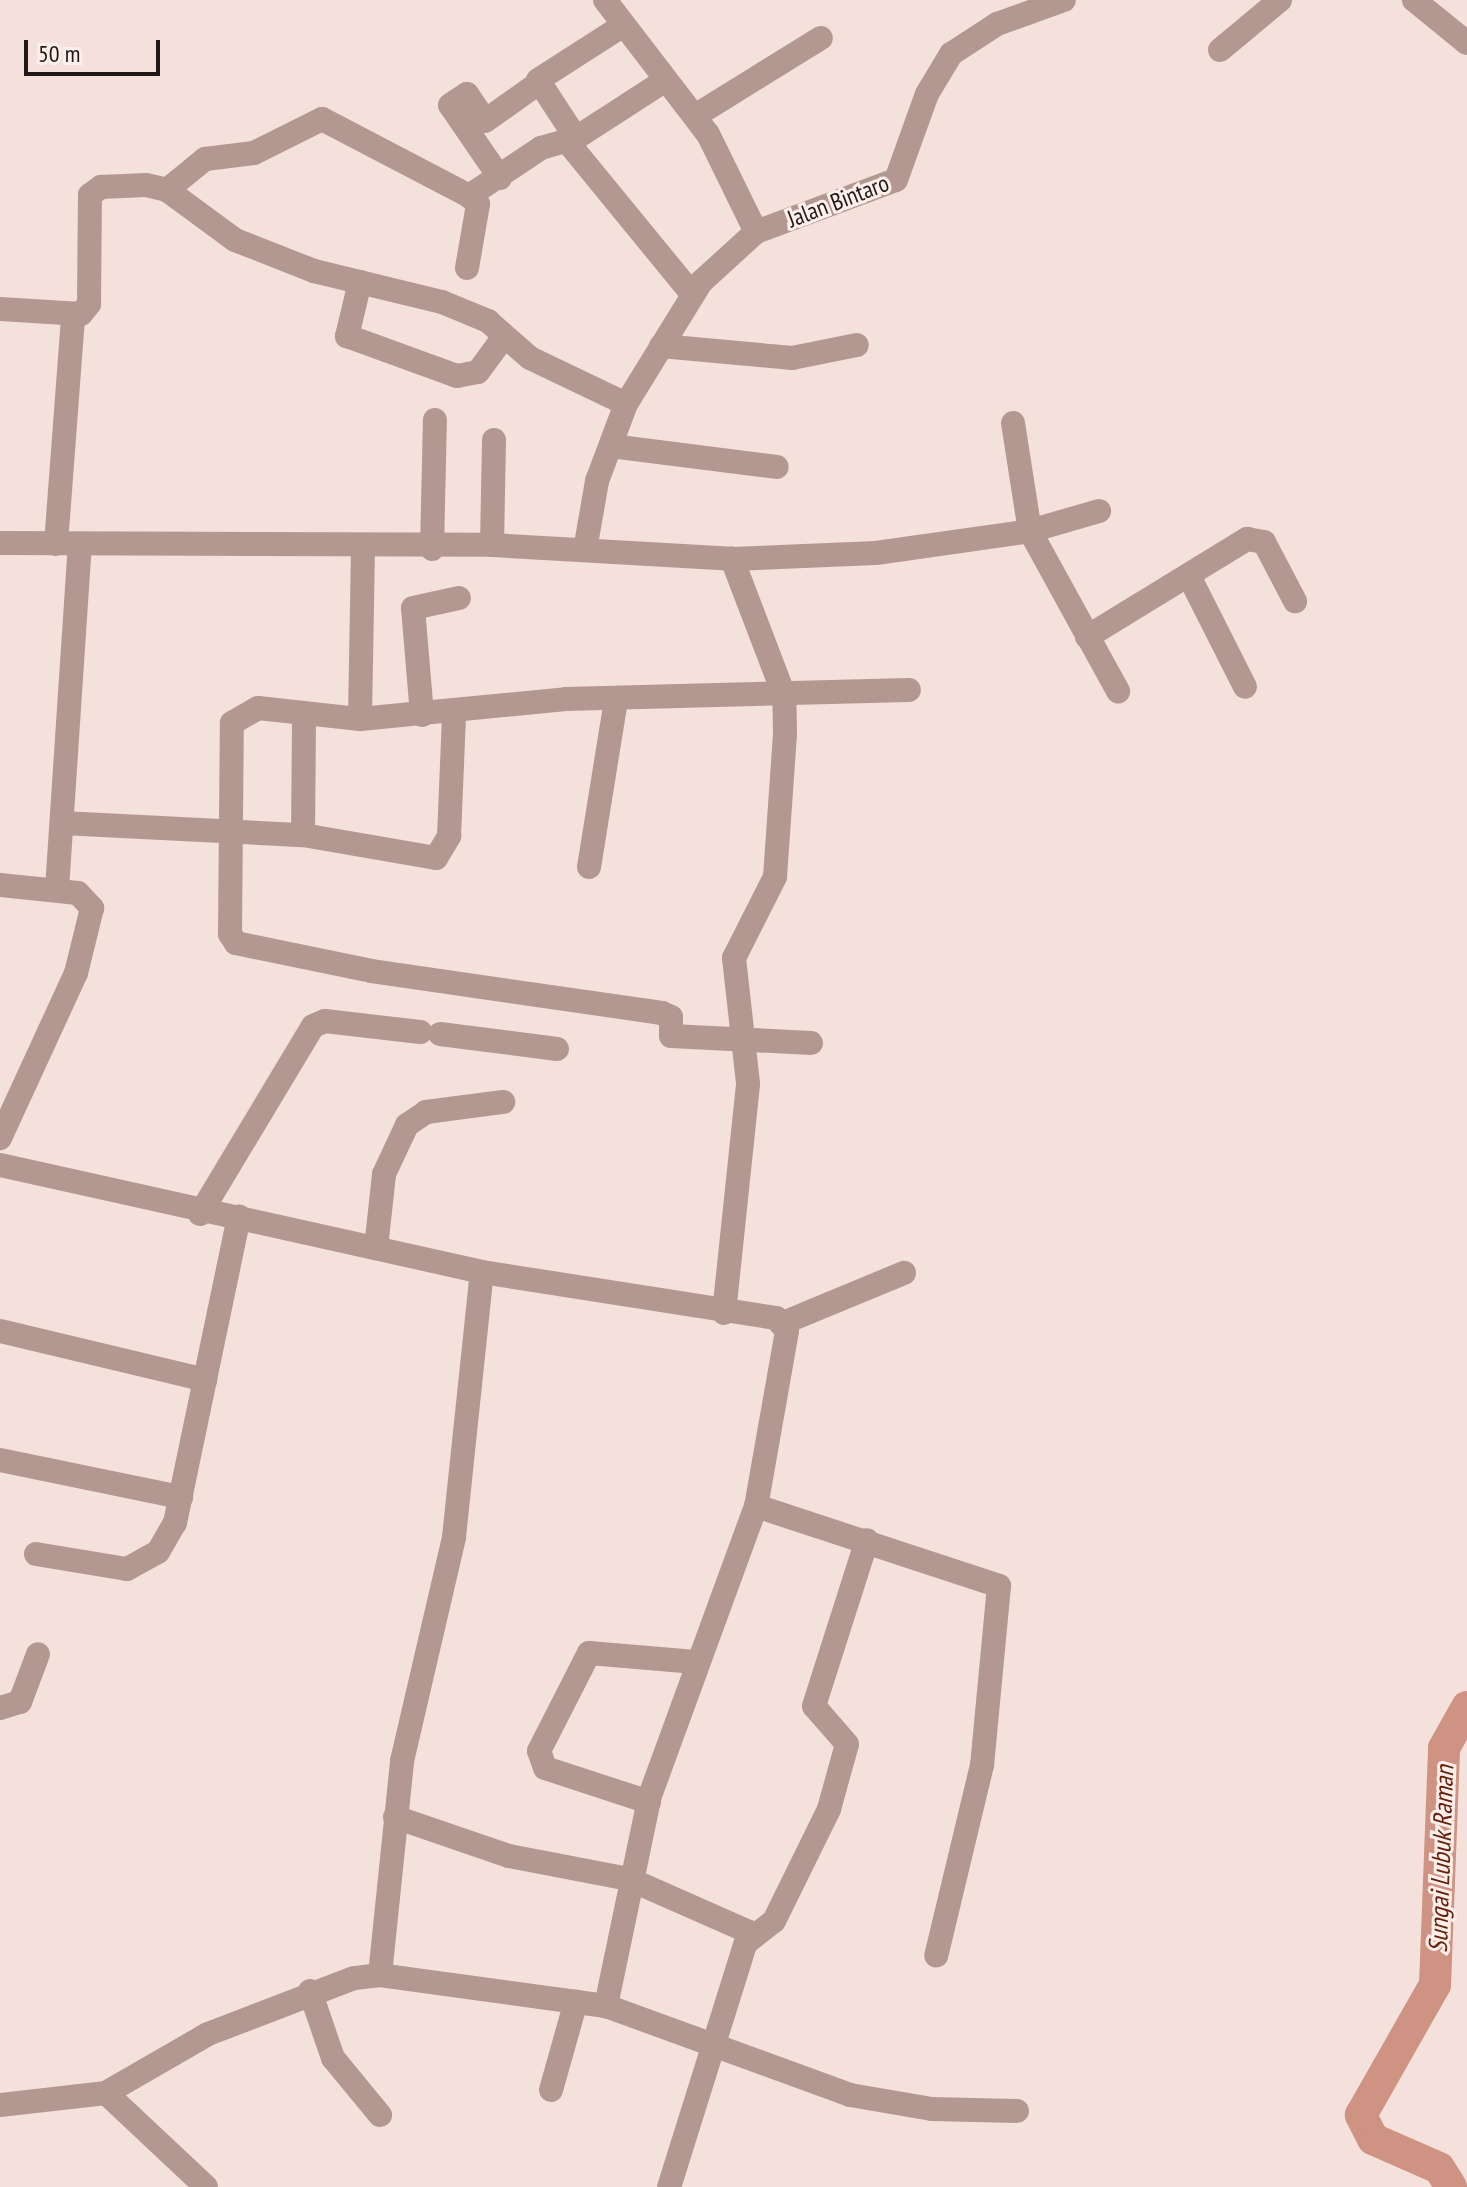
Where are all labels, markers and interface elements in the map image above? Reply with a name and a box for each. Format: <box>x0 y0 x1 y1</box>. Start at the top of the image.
scale bar <box>28 24 164 74</box>
text: 50 m <box>38 38 80 69</box>
street label: Jalan Bintaro <box>783 168 893 234</box>
water label: Sungai Lubuk Raman <box>1422 1764 1460 1954</box>

